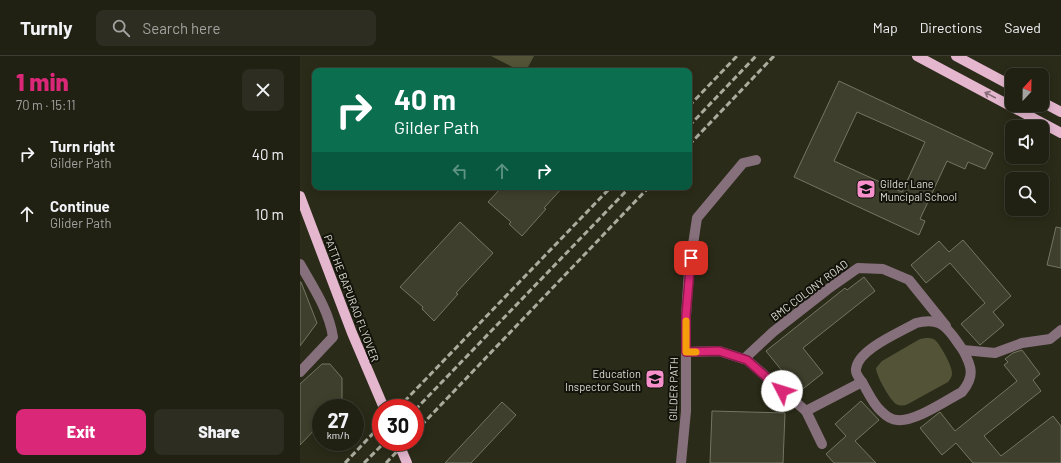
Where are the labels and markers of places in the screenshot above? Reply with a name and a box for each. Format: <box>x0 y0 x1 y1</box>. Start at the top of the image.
place label: Gilder Lane Muncipal School <box>880 177 957 203</box>
school or university icon: Gilder Lane Muncipal School <box>855 178 877 200</box>
pin <box>674 241 708 275</box>
place label: Education Inspector South <box>565 367 641 393</box>
school or university icon: Education Inspector South <box>644 368 666 390</box>

